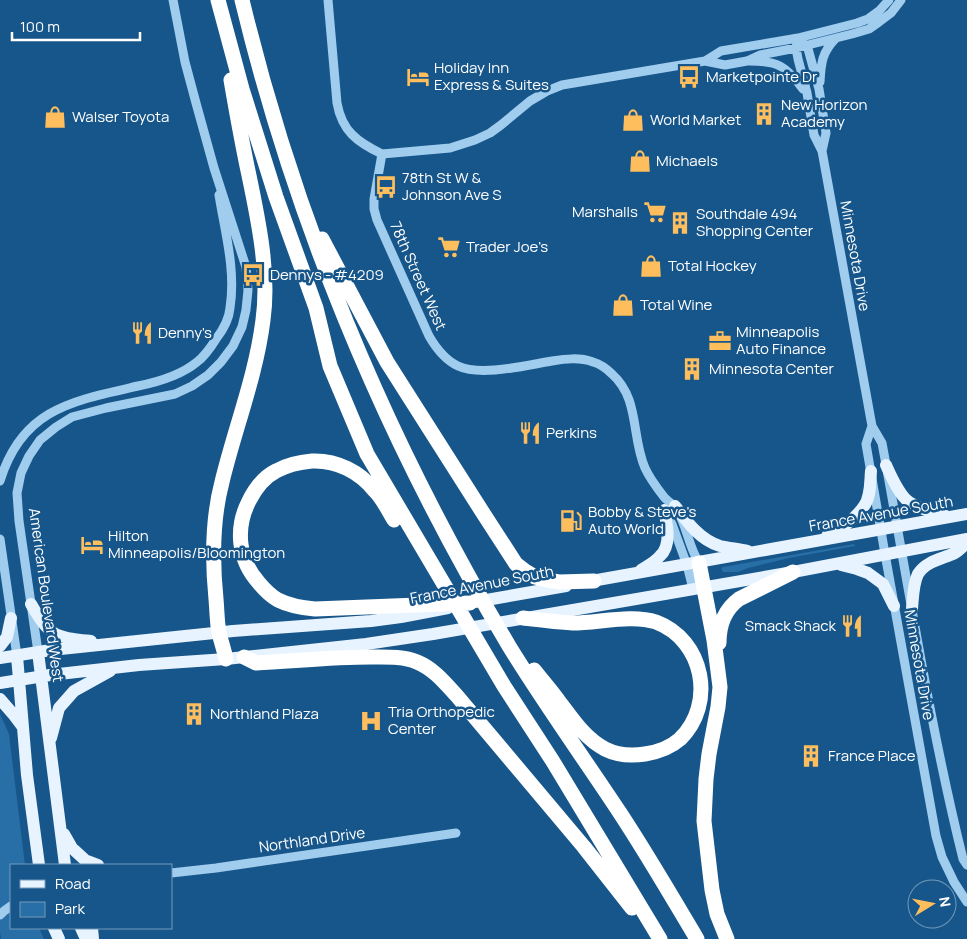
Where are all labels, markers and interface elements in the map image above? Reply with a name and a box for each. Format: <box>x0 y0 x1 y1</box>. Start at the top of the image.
scale bar <box>12 10 140 42</box>
text: 100 m <box>20 16 60 37</box>
place label: Holiday Inn Express & Suites <box>434 57 549 95</box>
hotel icon: Holiday Inn Express & Suites <box>405 64 431 90</box>
bus stop icon: Marketpointe Dr <box>676 64 702 90</box>
place label: Marketpointe Dr <box>706 66 818 87</box>
place label: New Horizon Academy <box>781 94 868 132</box>
building icon: New Horizon Academy <box>751 101 777 127</box>
shop icon: Walser Toyota <box>42 104 68 130</box>
place label: Walser Toyota <box>72 106 169 127</box>
shop icon: World Market <box>620 107 646 133</box>
place label: World Market <box>650 109 741 130</box>
shop icon: Michaels <box>627 148 653 174</box>
place label: Michaels <box>656 150 718 171</box>
place label: 78th St W & Johnson Ave S <box>402 167 502 205</box>
bus stop icon: 78th St W & Johnson Ave S <box>373 174 399 200</box>
supermarket icon: Marshalls <box>642 199 668 225</box>
street label: Minnesota Drive <box>835 199 876 313</box>
place label: Marshalls <box>572 201 638 222</box>
place label: Southdale 494 Shopping Center <box>696 203 814 241</box>
building icon: Southdale 494 Shopping Center <box>667 210 693 236</box>
street label: 78th Street West <box>385 218 452 334</box>
supermarket icon: Trader Joe's <box>436 234 462 260</box>
place label: Trader Joe's <box>466 236 548 257</box>
shop icon: Total Hockey <box>638 253 664 279</box>
place label: Total Hockey <box>668 255 757 276</box>
bus stop icon: Dennys - #4209 <box>240 262 266 288</box>
place label: Dennys - #4209 <box>270 264 384 285</box>
shop icon: Total Wine <box>610 292 636 318</box>
place label: Total Wine <box>640 294 713 315</box>
restaurant icon: Denny's <box>129 320 155 346</box>
place label: Minneapolis Auto Finance <box>736 321 826 359</box>
place label: Denny's <box>158 322 212 343</box>
office icon: Minneapolis Auto Finance <box>707 328 733 354</box>
building icon: Minnesota Center <box>679 356 705 382</box>
place label: Minnesota Center <box>709 358 834 379</box>
restaurant icon: Perkins <box>517 420 543 446</box>
place label: Perkins <box>546 422 597 443</box>
street label: France Avenue South <box>807 490 955 537</box>
place label: Bobby & Steve's Auto World <box>588 501 697 539</box>
street label: American Boulevard West <box>24 506 69 683</box>
fuel station icon: Bobby & Steve's Auto World <box>558 508 584 534</box>
place label: Hilton Minneapolis/Bloomington <box>108 525 285 563</box>
hotel icon: Hilton Minneapolis/Bloomington <box>79 532 105 558</box>
street label: France Avenue South <box>408 560 556 609</box>
street label: Minnesota Drive <box>899 608 940 722</box>
restaurant icon: Smack Shack <box>839 613 865 639</box>
place label: Smack Shack <box>745 615 837 636</box>
building icon: Northland Plaza <box>181 701 207 727</box>
place label: Tria Orthopedic Center <box>388 701 495 739</box>
place label: Northland Plaza <box>210 703 319 724</box>
hospital icon: Tria Orthopedic Center <box>358 708 384 734</box>
building icon: France Place <box>798 743 824 769</box>
place label: France Place <box>828 745 916 766</box>
street label: Northland Drive <box>257 822 367 857</box>
legend <box>10 864 172 929</box>
text: Road <box>55 873 91 894</box>
north arrow <box>907 879 957 929</box>
text: N <box>935 895 956 908</box>
text: Park <box>55 898 85 919</box>

